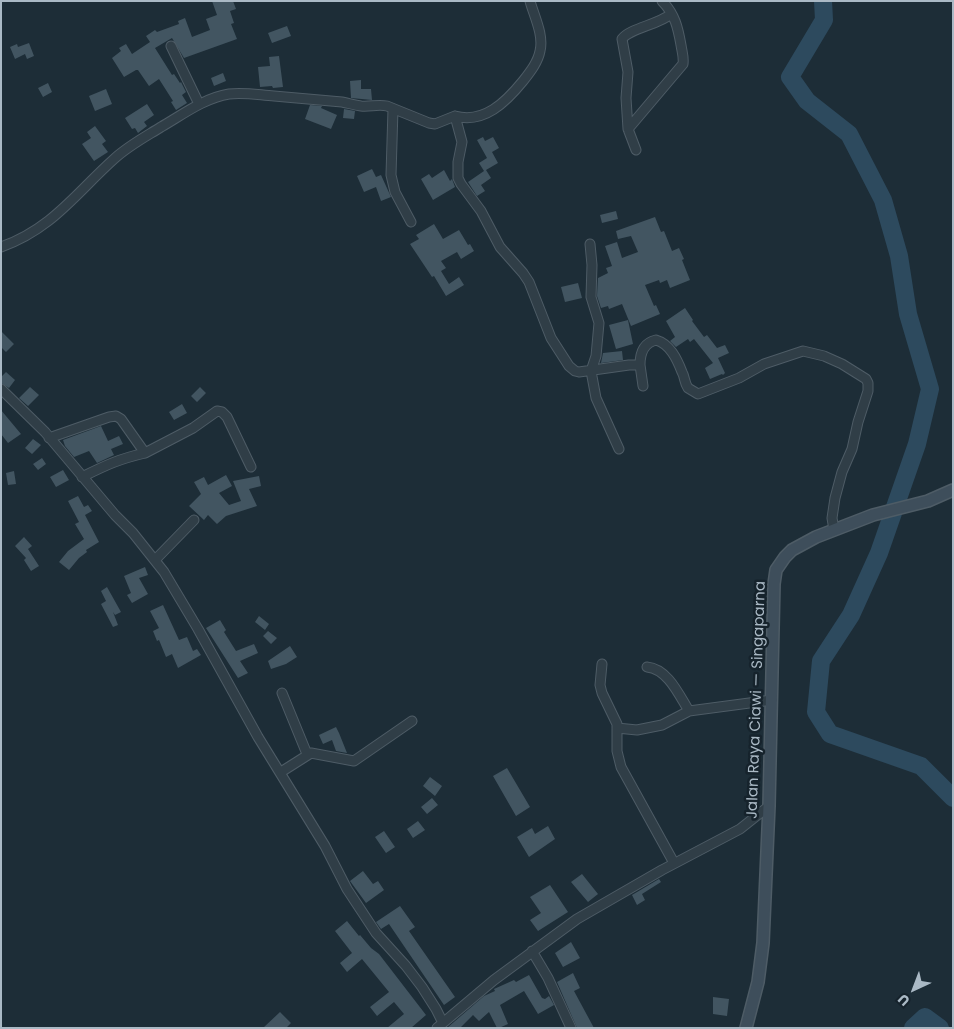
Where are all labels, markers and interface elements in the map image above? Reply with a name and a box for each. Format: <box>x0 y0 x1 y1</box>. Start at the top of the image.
street label: Jalan Raya Ciawi — Singaparna <box>744 581 770 819</box>
north arrow <box>889 964 939 1014</box>
text: U <box>893 989 914 1011</box>

